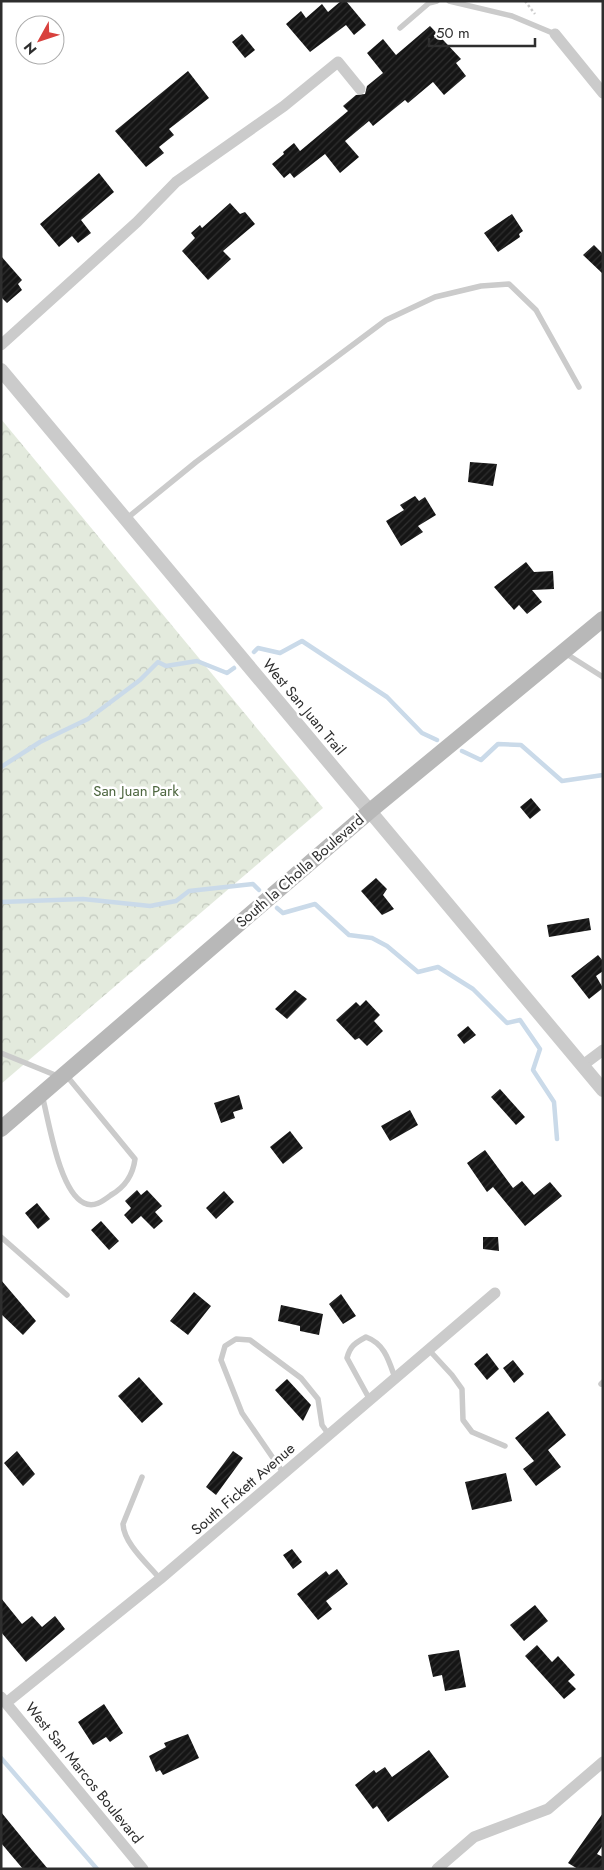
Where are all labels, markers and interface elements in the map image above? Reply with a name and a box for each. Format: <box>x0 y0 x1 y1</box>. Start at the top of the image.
north arrow <box>15 15 65 65</box>
scale bar <box>429 15 535 47</box>
text: 50 m <box>436 22 470 44</box>
text: N <box>19 38 41 59</box>
street label: West San Juan Trail <box>257 654 351 760</box>
park label: San Juan Park <box>93 780 179 802</box>
street label: South la Cholla Boulevard <box>231 809 369 933</box>
street label: South Fickett Avenue <box>186 1437 300 1540</box>
street label: West San Marcos Boulevard <box>20 1698 148 1848</box>

